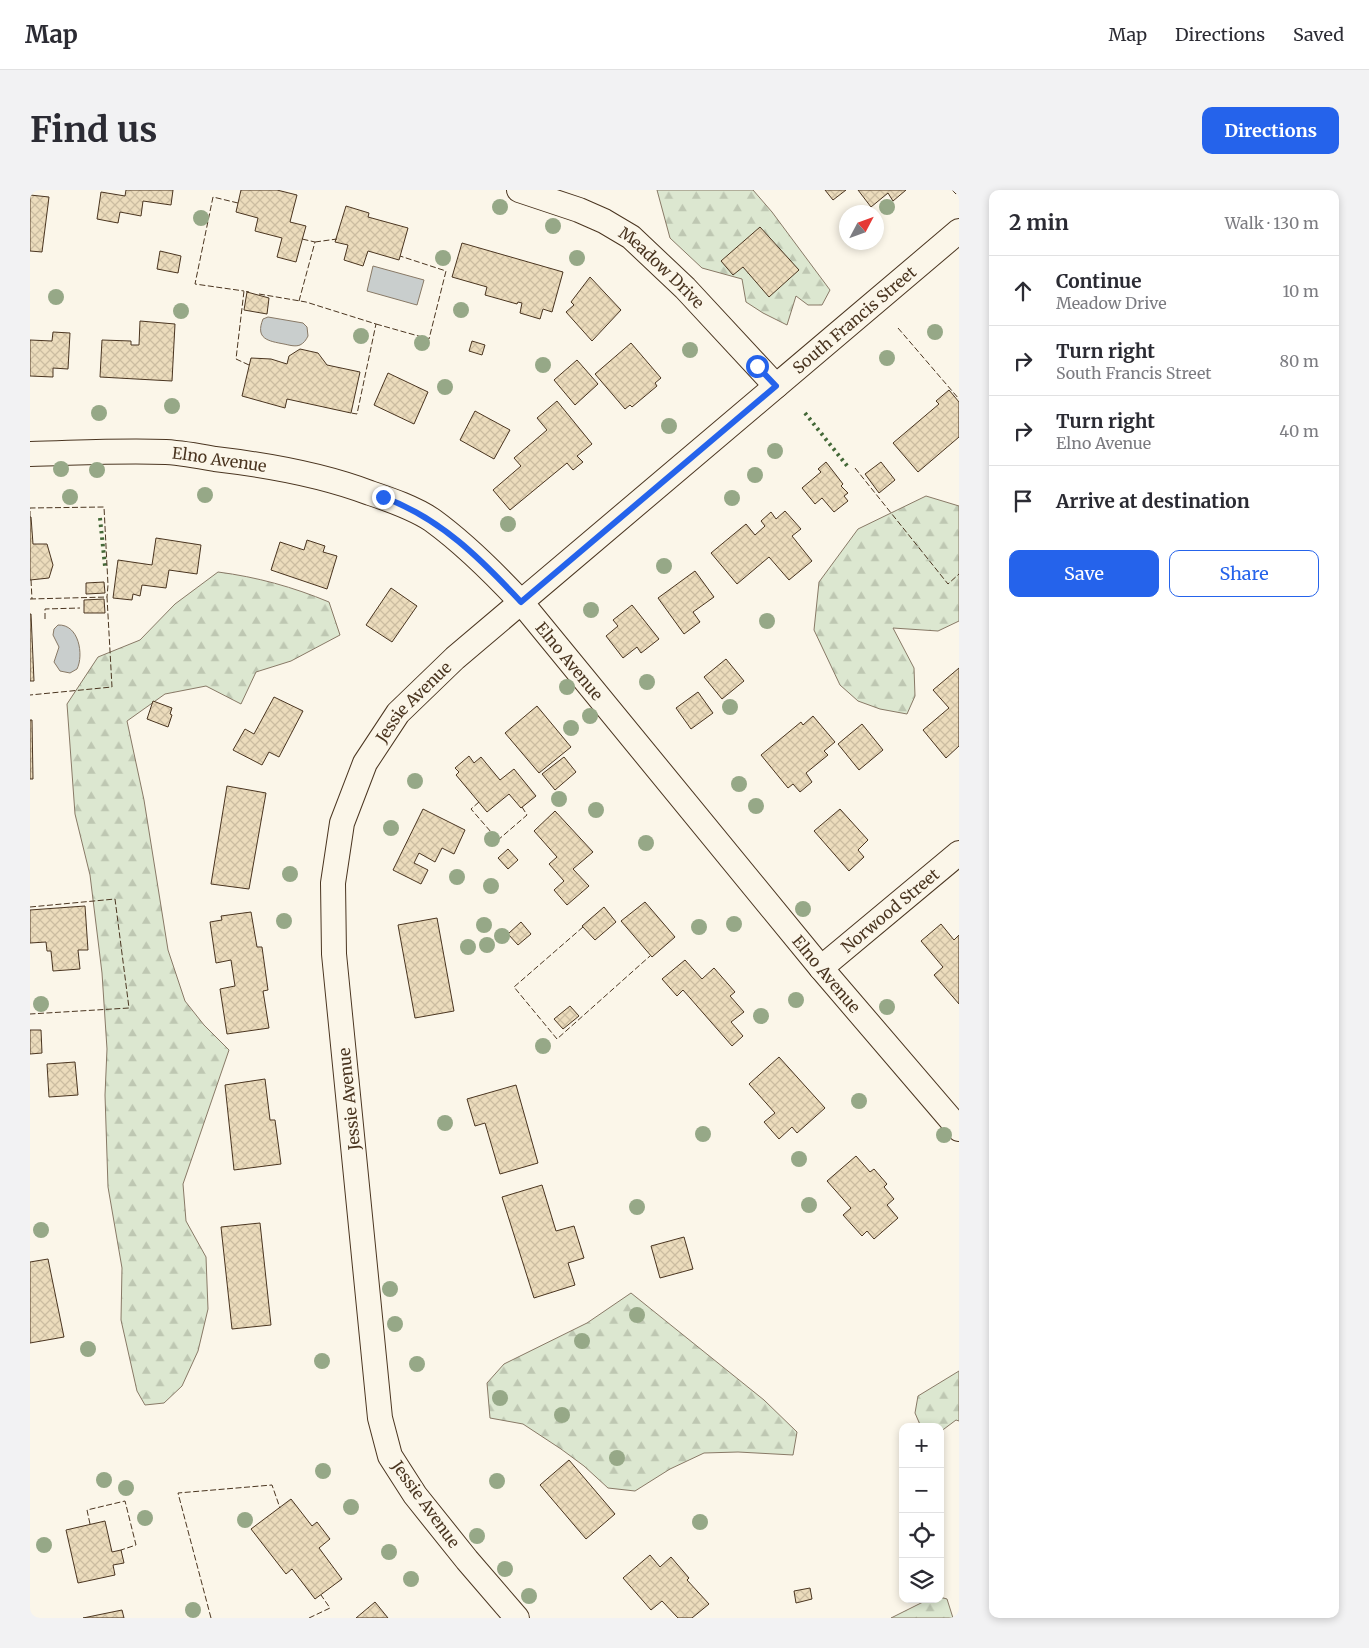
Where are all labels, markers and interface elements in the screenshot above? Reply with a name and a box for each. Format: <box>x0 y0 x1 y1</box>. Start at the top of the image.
text: Map <box>25 19 78 50</box>
text: Map <box>1109 23 1147 46</box>
text: Directions <box>1175 23 1265 46</box>
text: Saved <box>1293 23 1344 46</box>
button: Directions <box>1202 107 1339 154</box>
text: Find us <box>30 108 157 152</box>
north arrow <box>839 205 884 250</box>
text: 2 min <box>1009 209 1069 236</box>
text: Walk · 130 m <box>1225 213 1319 233</box>
street label: Meadow Drive <box>615 222 709 312</box>
street label: South Francis Street <box>788 261 921 378</box>
text: Continue <box>1056 269 1142 293</box>
icon: ahead <box>1009 277 1037 305</box>
text: 10 m <box>1282 281 1319 301</box>
text: Meadow Drive <box>1056 293 1167 313</box>
text: Turn right <box>1056 339 1155 363</box>
icon: right <box>1009 347 1037 375</box>
text: 80 m <box>1280 351 1319 371</box>
route start <box>746 355 769 378</box>
text: South Francis Street <box>1056 363 1212 383</box>
text: Turn right <box>1056 409 1155 433</box>
icon: right <box>1009 417 1037 445</box>
text: 40 m <box>1279 421 1319 441</box>
text: Elno Avenue <box>1056 433 1151 453</box>
street label: Elno Avenue <box>171 442 268 476</box>
route end <box>372 486 395 509</box>
icon: arrive <box>1009 487 1037 515</box>
text: Arrive at destination <box>1056 489 1250 513</box>
button: Save <box>1009 550 1159 597</box>
button: Share <box>1169 550 1319 597</box>
street label: Elno Avenue <box>531 618 607 704</box>
street label: Jessie Avenue <box>371 657 455 747</box>
street label: Norwood Street <box>837 863 944 957</box>
street label: Elno Avenue <box>788 931 865 1017</box>
street label: Jessie Avenue <box>334 1047 364 1152</box>
map controls <box>899 1423 944 1603</box>
button: + <box>899 1423 944 1468</box>
street label: Jessie Avenue <box>387 1456 464 1552</box>
button: − <box>899 1468 944 1513</box>
button: locate <box>899 1513 944 1558</box>
button: layers <box>899 1558 944 1603</box>

